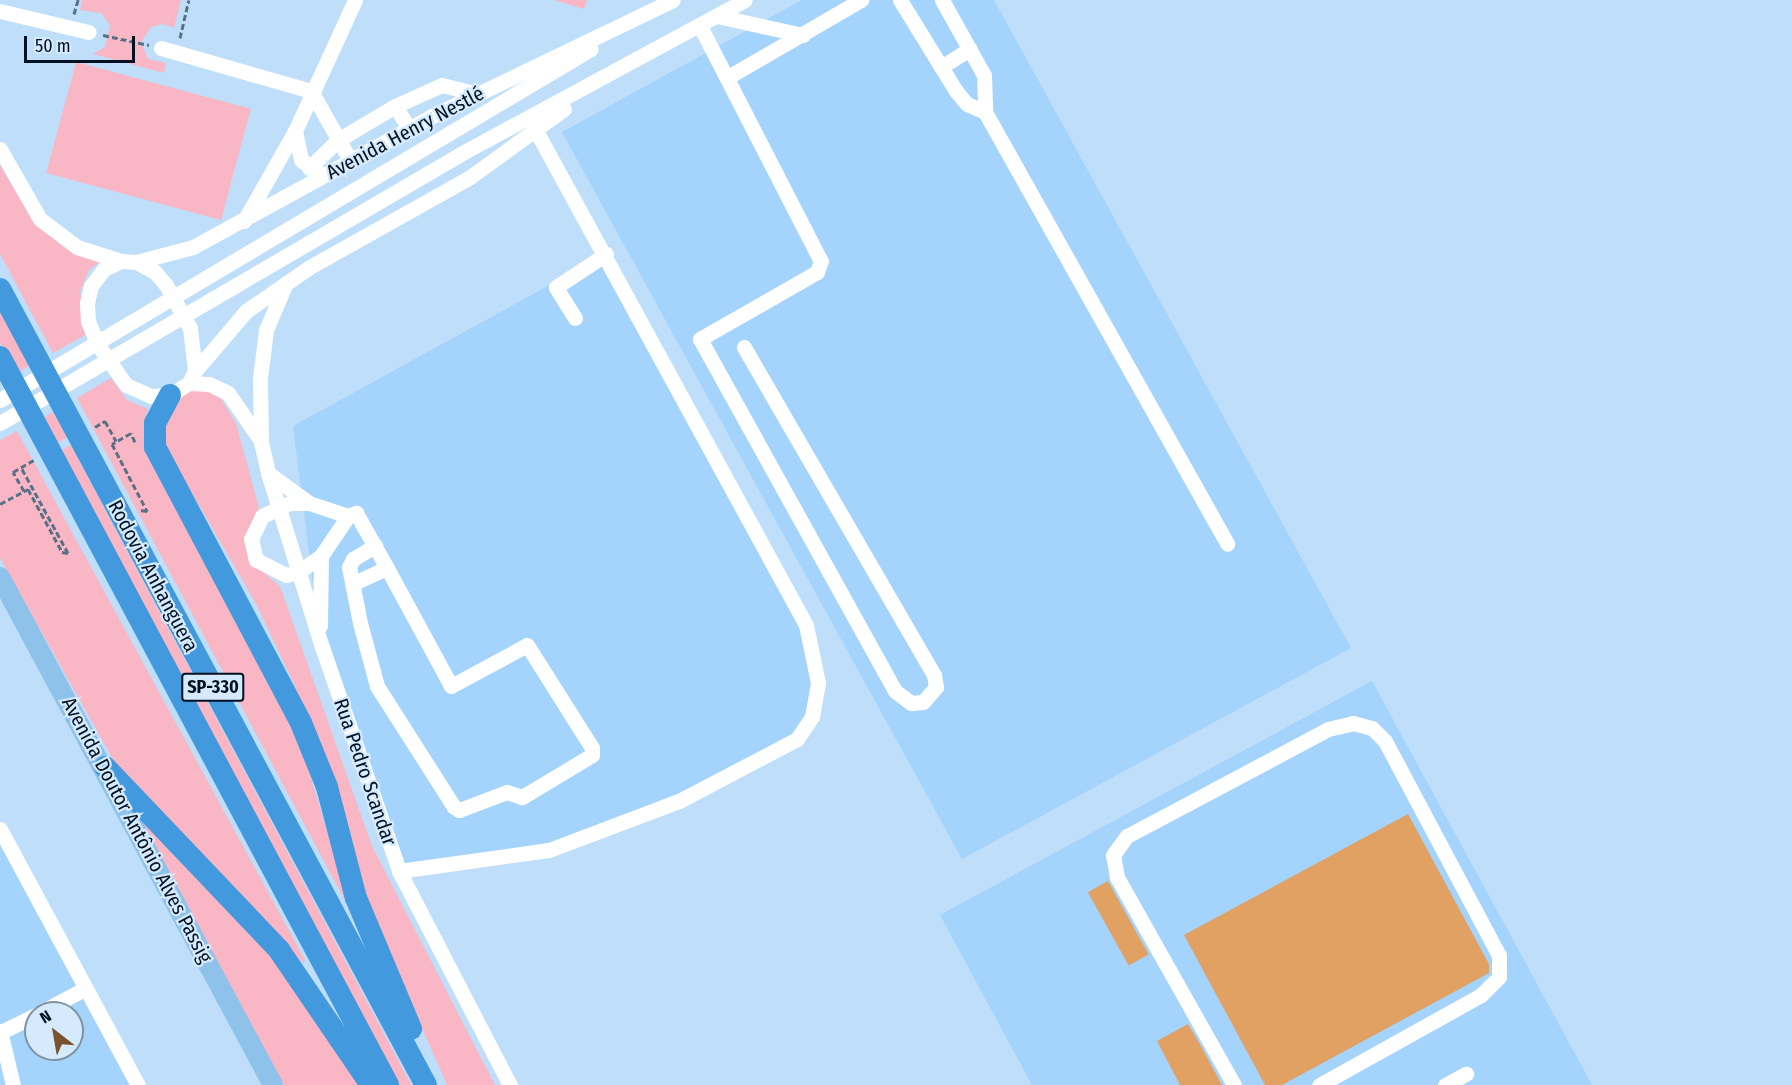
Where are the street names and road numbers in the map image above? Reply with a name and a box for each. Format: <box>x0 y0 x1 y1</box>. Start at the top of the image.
street label: Avenida Henry Nestlé <box>322 81 488 185</box>
street label: Rodovia Anhanguera <box>103 496 203 656</box>
road number: SP-330 <box>180 672 246 702</box>
street label: Avenida Doutor Antônio Alves Passig <box>57 693 217 967</box>
street label: Rua Pedro Scandar <box>329 695 401 849</box>

